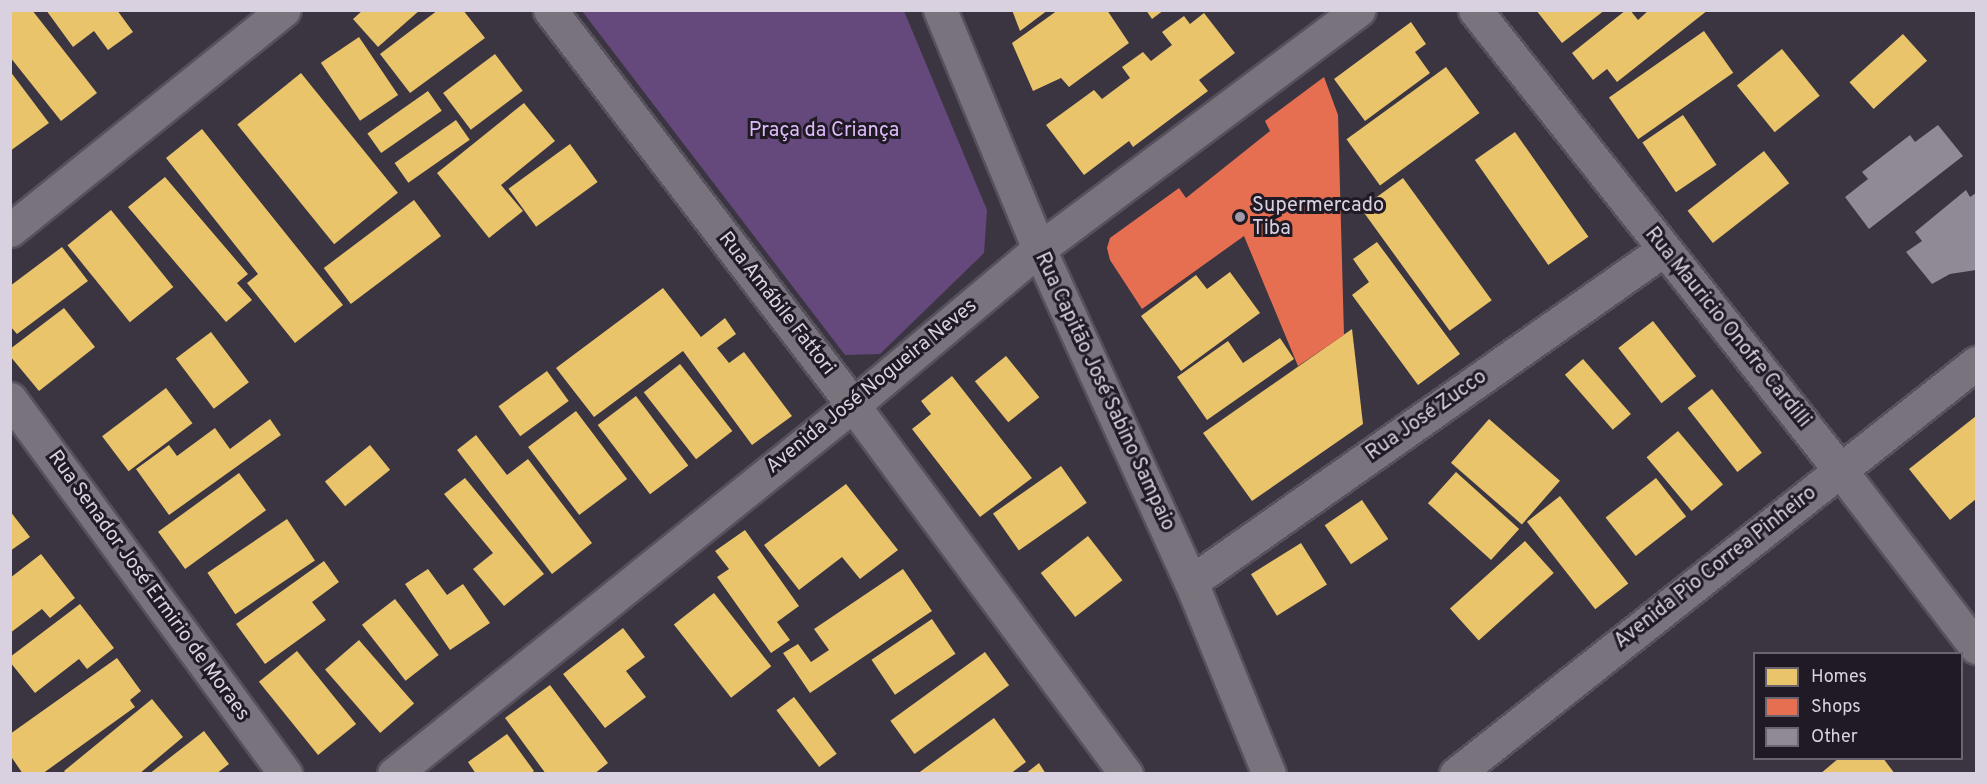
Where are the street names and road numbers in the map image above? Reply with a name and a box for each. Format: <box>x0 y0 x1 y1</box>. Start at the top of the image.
street label: Rua Mauricio Onofre Cardilli <box>1639 223 1815 433</box>
street label: Rua Amábile Fattori <box>712 227 840 381</box>
street label: Rua Capitão José Sabino Sampaio <box>1029 249 1179 535</box>
street label: Avenida José Nogueira Neves <box>762 295 982 479</box>
street label: Rua José Zucco <box>1362 366 1492 466</box>
street label: Rua Senador José Ermirio de Moraes <box>42 446 254 726</box>
street label: Avenida Pio Correa Pinheiro <box>1610 482 1822 654</box>

